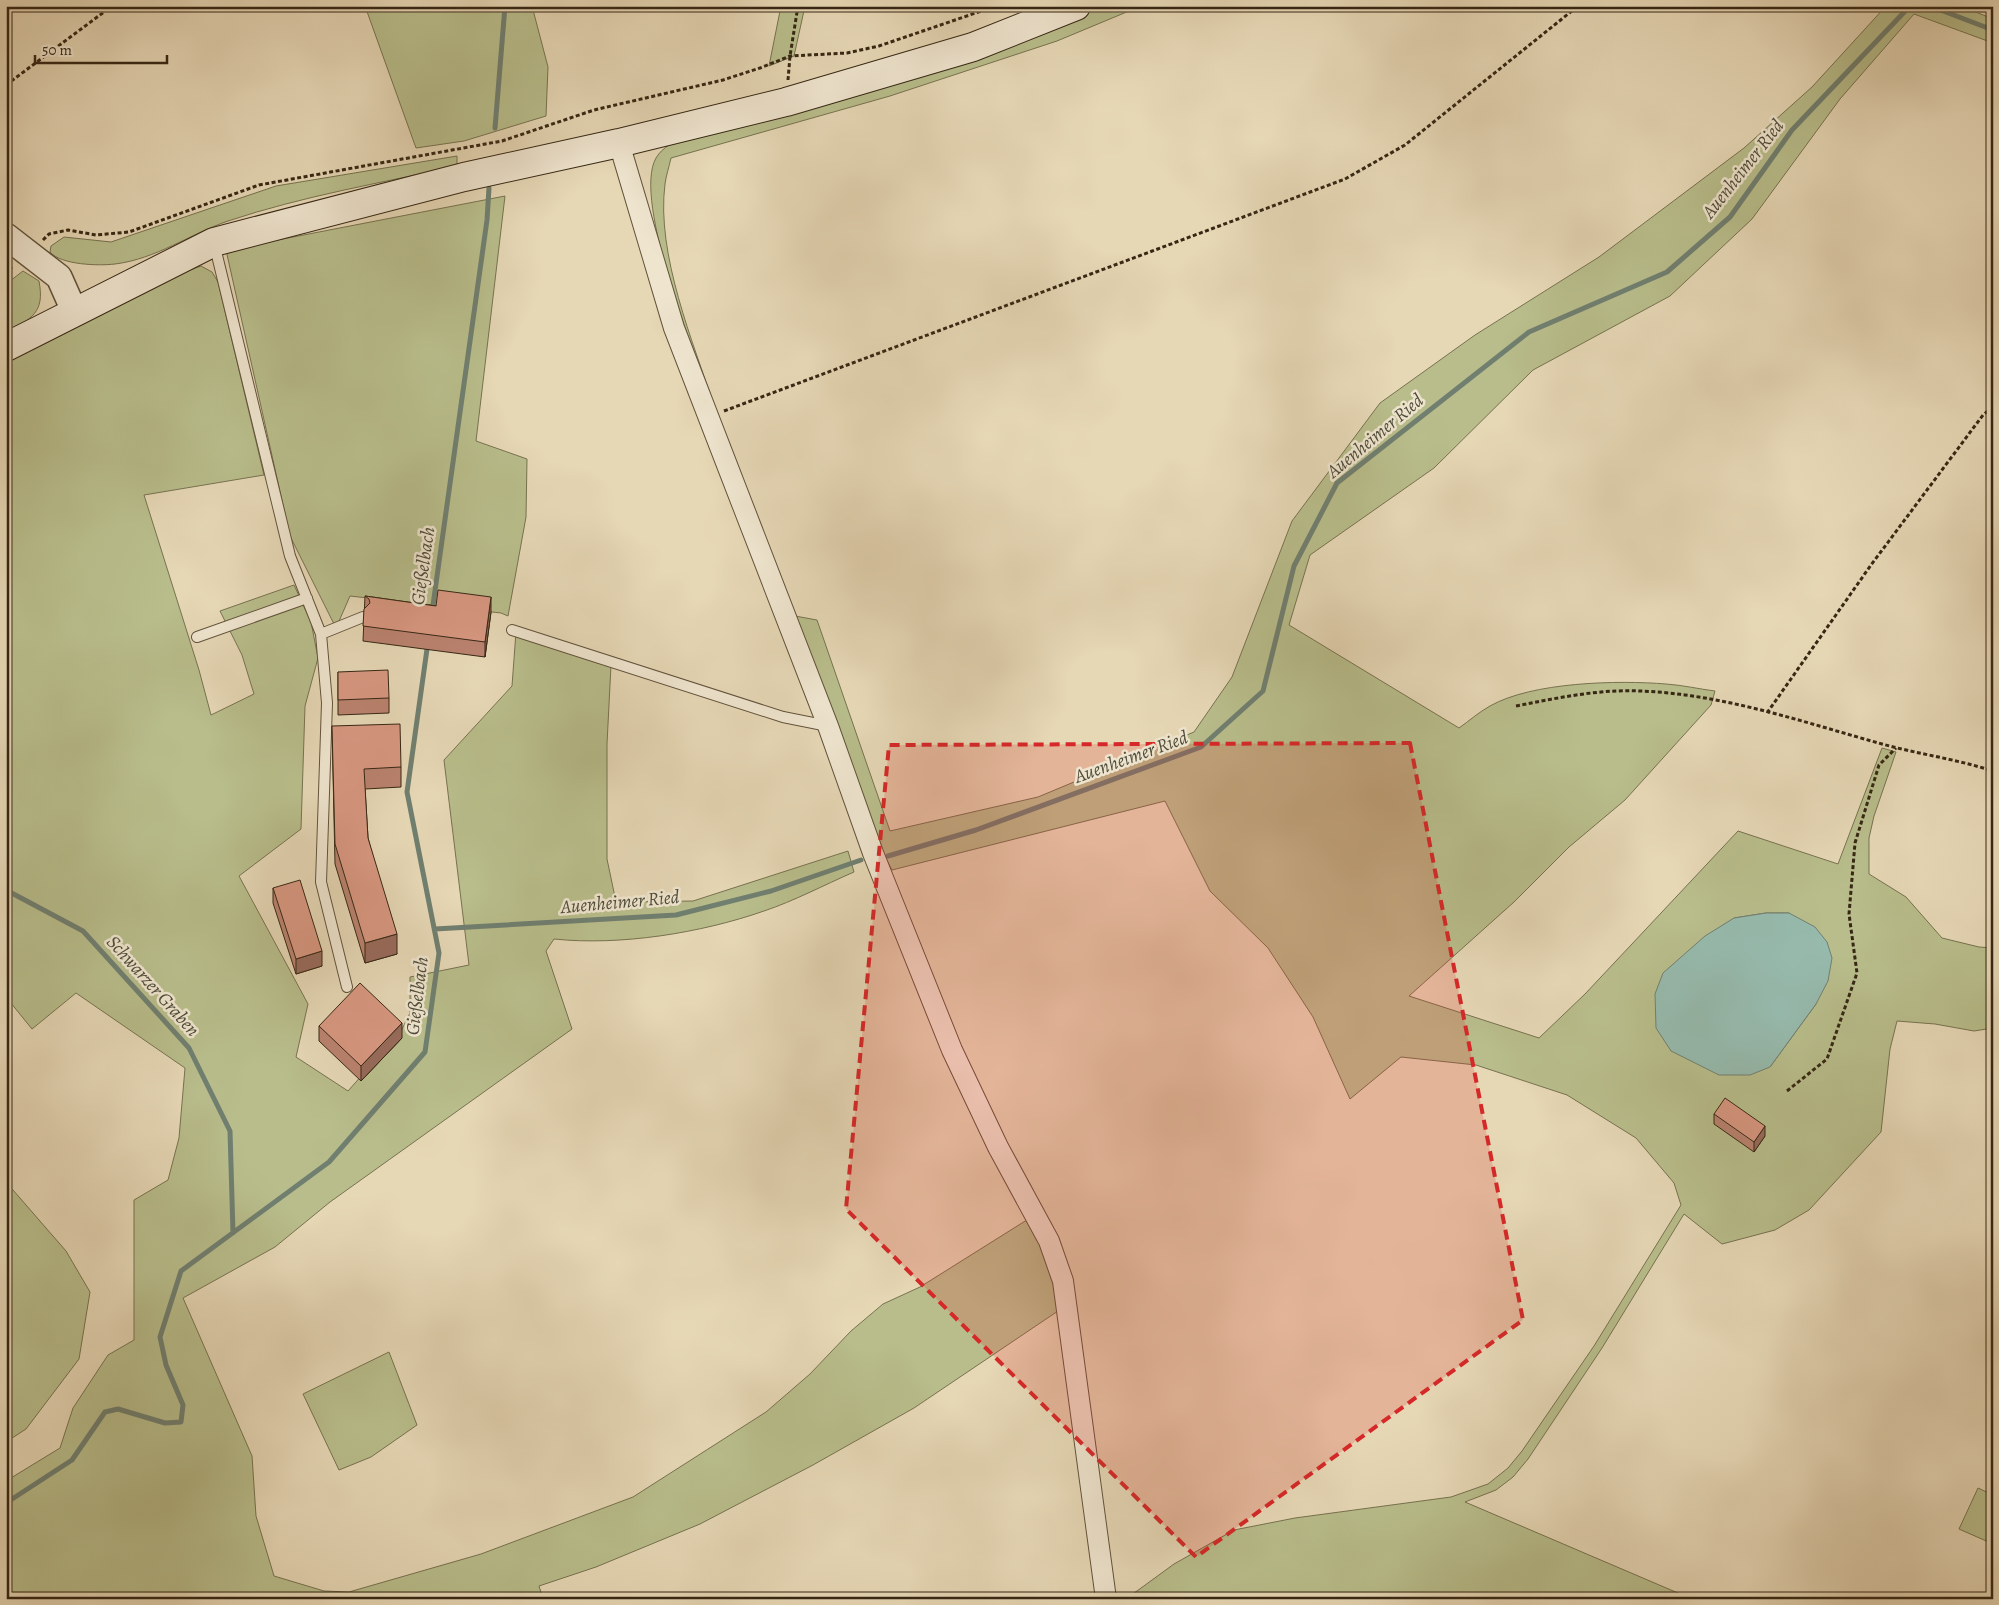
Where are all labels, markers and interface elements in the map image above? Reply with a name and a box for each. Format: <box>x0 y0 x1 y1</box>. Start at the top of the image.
scale bar <box>35 32 168 64</box>
text: 50 m <box>42 40 72 60</box>
water label: Auenheimer Ried <box>1696 114 1790 225</box>
water label: Auenheimer Ried <box>1320 388 1429 485</box>
water label: Gießelbach <box>405 525 441 607</box>
water label: Auenheimer Ried <box>1070 724 1192 790</box>
water label: Auenheimer Ried <box>559 884 681 920</box>
water label: Schwarzer Graben <box>101 930 205 1042</box>
water label: Gießelbach <box>399 955 435 1037</box>

